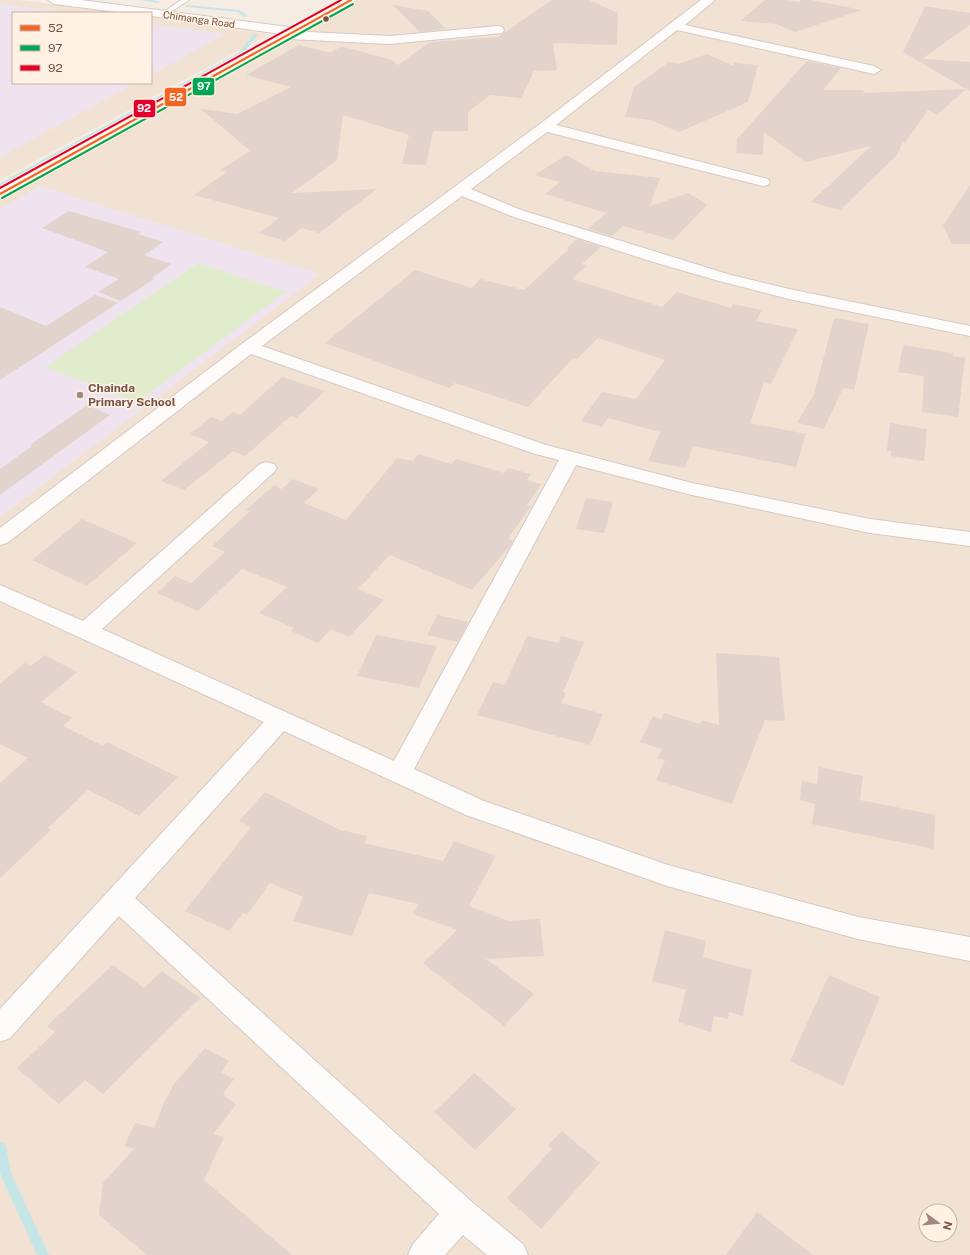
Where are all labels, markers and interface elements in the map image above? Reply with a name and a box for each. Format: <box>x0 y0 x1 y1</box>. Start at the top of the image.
street label: Chimanga Road <box>162 8 236 30</box>
legend <box>12 12 152 84</box>
unlabelled marker <box>321 14 331 24</box>
text: 52 <box>48 21 63 35</box>
text: 97 <box>48 41 62 55</box>
text: 92 <box>48 61 63 75</box>
line badge: 97 <box>192 77 215 96</box>
text: 97 <box>197 80 211 92</box>
line badge: 52 <box>164 87 187 107</box>
text: 52 <box>169 91 183 103</box>
line badge: 92 <box>133 99 156 118</box>
text: 92 <box>137 102 151 114</box>
place label: Chainda Primary School <box>88 381 176 409</box>
marker: Chainda Primary School <box>75 390 85 400</box>
north arrow <box>918 1203 958 1243</box>
text: N <box>941 1220 955 1232</box>

